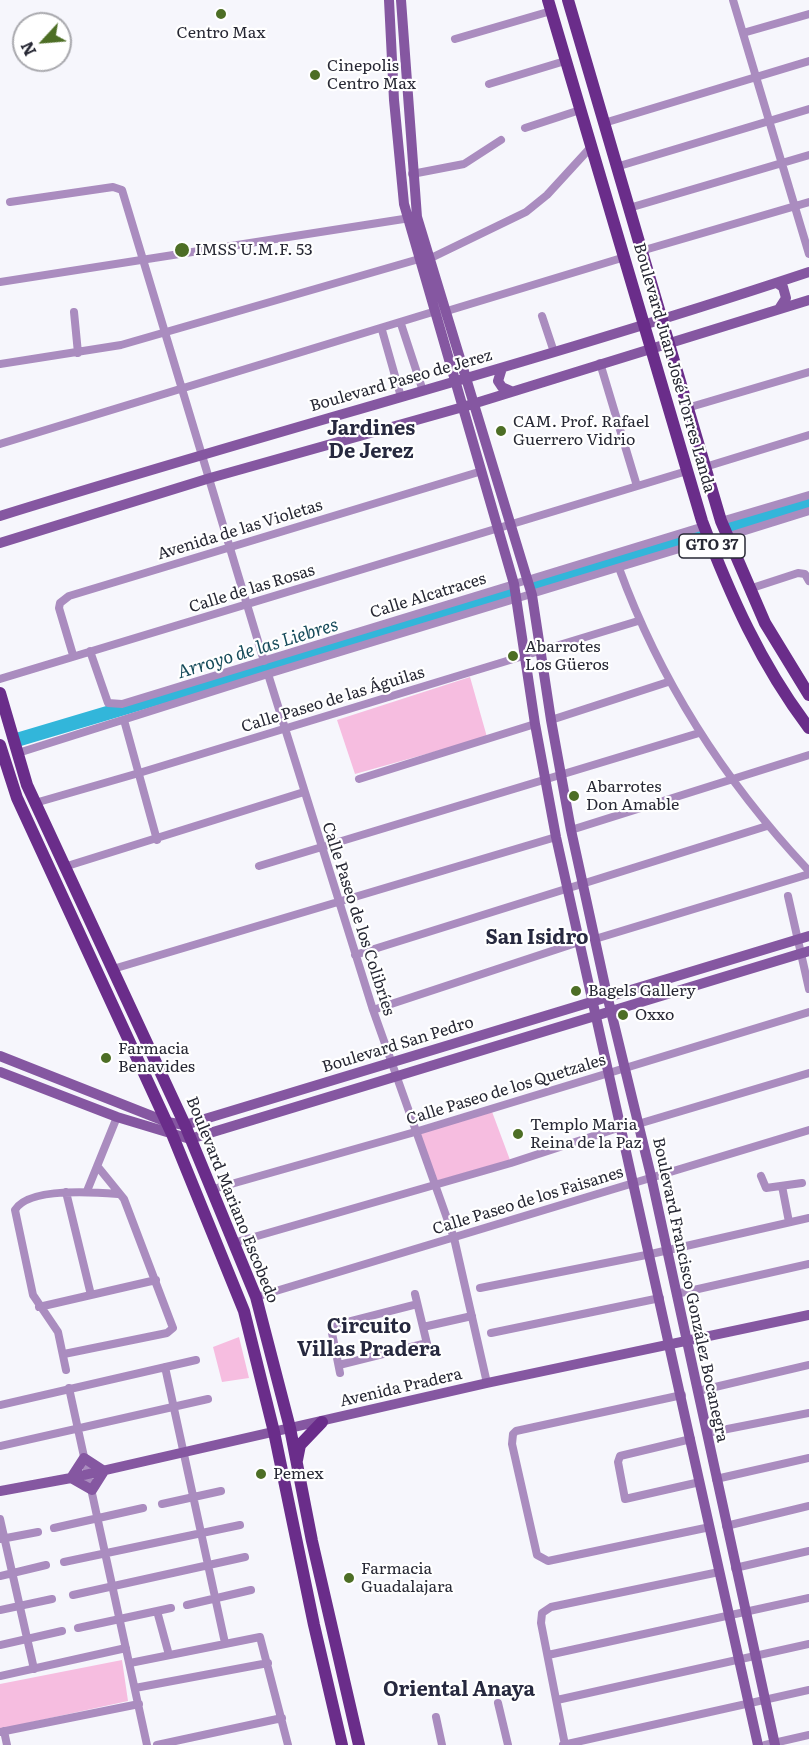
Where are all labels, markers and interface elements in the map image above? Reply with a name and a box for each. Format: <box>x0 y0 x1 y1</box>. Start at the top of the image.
marker: Centro Max <box>214 7 228 21</box>
north arrow <box>12 12 72 72</box>
place label: Centro Max <box>177 23 265 43</box>
text: N <box>14 38 41 60</box>
place label: Cinepolis Centro Max <box>327 56 416 94</box>
marker: Cinepolis Centro Max <box>308 68 322 82</box>
place label: IMSS U.M.F. 53 <box>195 240 313 260</box>
marker: IMSS U.M.F. 53 <box>173 241 191 259</box>
street label: Boulevard Juan José Torres Landa <box>629 241 719 495</box>
street label: Boulevard Paseo de Jerez <box>308 346 494 416</box>
place label: CAM. Prof. Rafael Guerrero Vidrio <box>513 412 649 450</box>
district label: Jardines De Jerez <box>327 417 415 464</box>
marker: CAM. Prof. Rafael Guerrero Vidrio <box>494 424 508 438</box>
street label: Avenida de las Violetas <box>155 496 325 564</box>
road number: GTO 37 <box>679 534 745 558</box>
street label: Calle de las Rosas <box>187 561 317 617</box>
street label: Calle Alcatraces <box>368 569 488 623</box>
water label: Arroyo de las Liebres <box>175 614 341 684</box>
place label: Abarrotes Los Güeros <box>525 637 609 675</box>
marker: Abarrotes Los Güeros <box>506 649 520 663</box>
street label: Calle Paseo de las Águilas <box>239 663 427 737</box>
place label: Abarrotes Don Amable <box>586 777 679 815</box>
marker: Abarrotes Don Amable <box>567 789 581 803</box>
street label: Calle Paseo de los Colibríes <box>318 820 398 1018</box>
district label: San Isidro <box>485 926 589 950</box>
place label: Bagels Gallery <box>588 981 696 1001</box>
marker: Bagels Gallery <box>569 984 583 998</box>
place label: Oxxo <box>635 1005 674 1025</box>
marker: Oxxo <box>616 1008 630 1022</box>
street label: Boulevard San Pedro <box>320 1013 476 1077</box>
place label: Farmacia Benavides <box>118 1039 195 1077</box>
street label: Calle Paseo de los Quetzales <box>404 1050 608 1130</box>
marker: Farmacia Benavides <box>99 1051 113 1065</box>
street label: Boulevard Mariano Escobedo <box>182 1094 282 1306</box>
place label: Templo Maria Reina de la Paz <box>530 1115 642 1153</box>
marker: Templo Maria Reina de la Paz <box>511 1127 525 1141</box>
street label: Boulevard Francisco González Bocanegra <box>648 1136 732 1444</box>
street label: Calle Paseo de los Faisanes <box>430 1163 626 1239</box>
district label: Circuito Villas Pradera <box>297 1315 441 1362</box>
street label: Avenida Pradera <box>338 1365 464 1411</box>
place label: Pemex <box>273 1464 324 1484</box>
marker: Pemex <box>254 1467 268 1481</box>
place label: Farmacia Guadalajara <box>361 1559 453 1597</box>
marker: Farmacia Guadalajara <box>342 1571 356 1585</box>
district label: Oriental Anaya <box>383 1678 535 1702</box>

